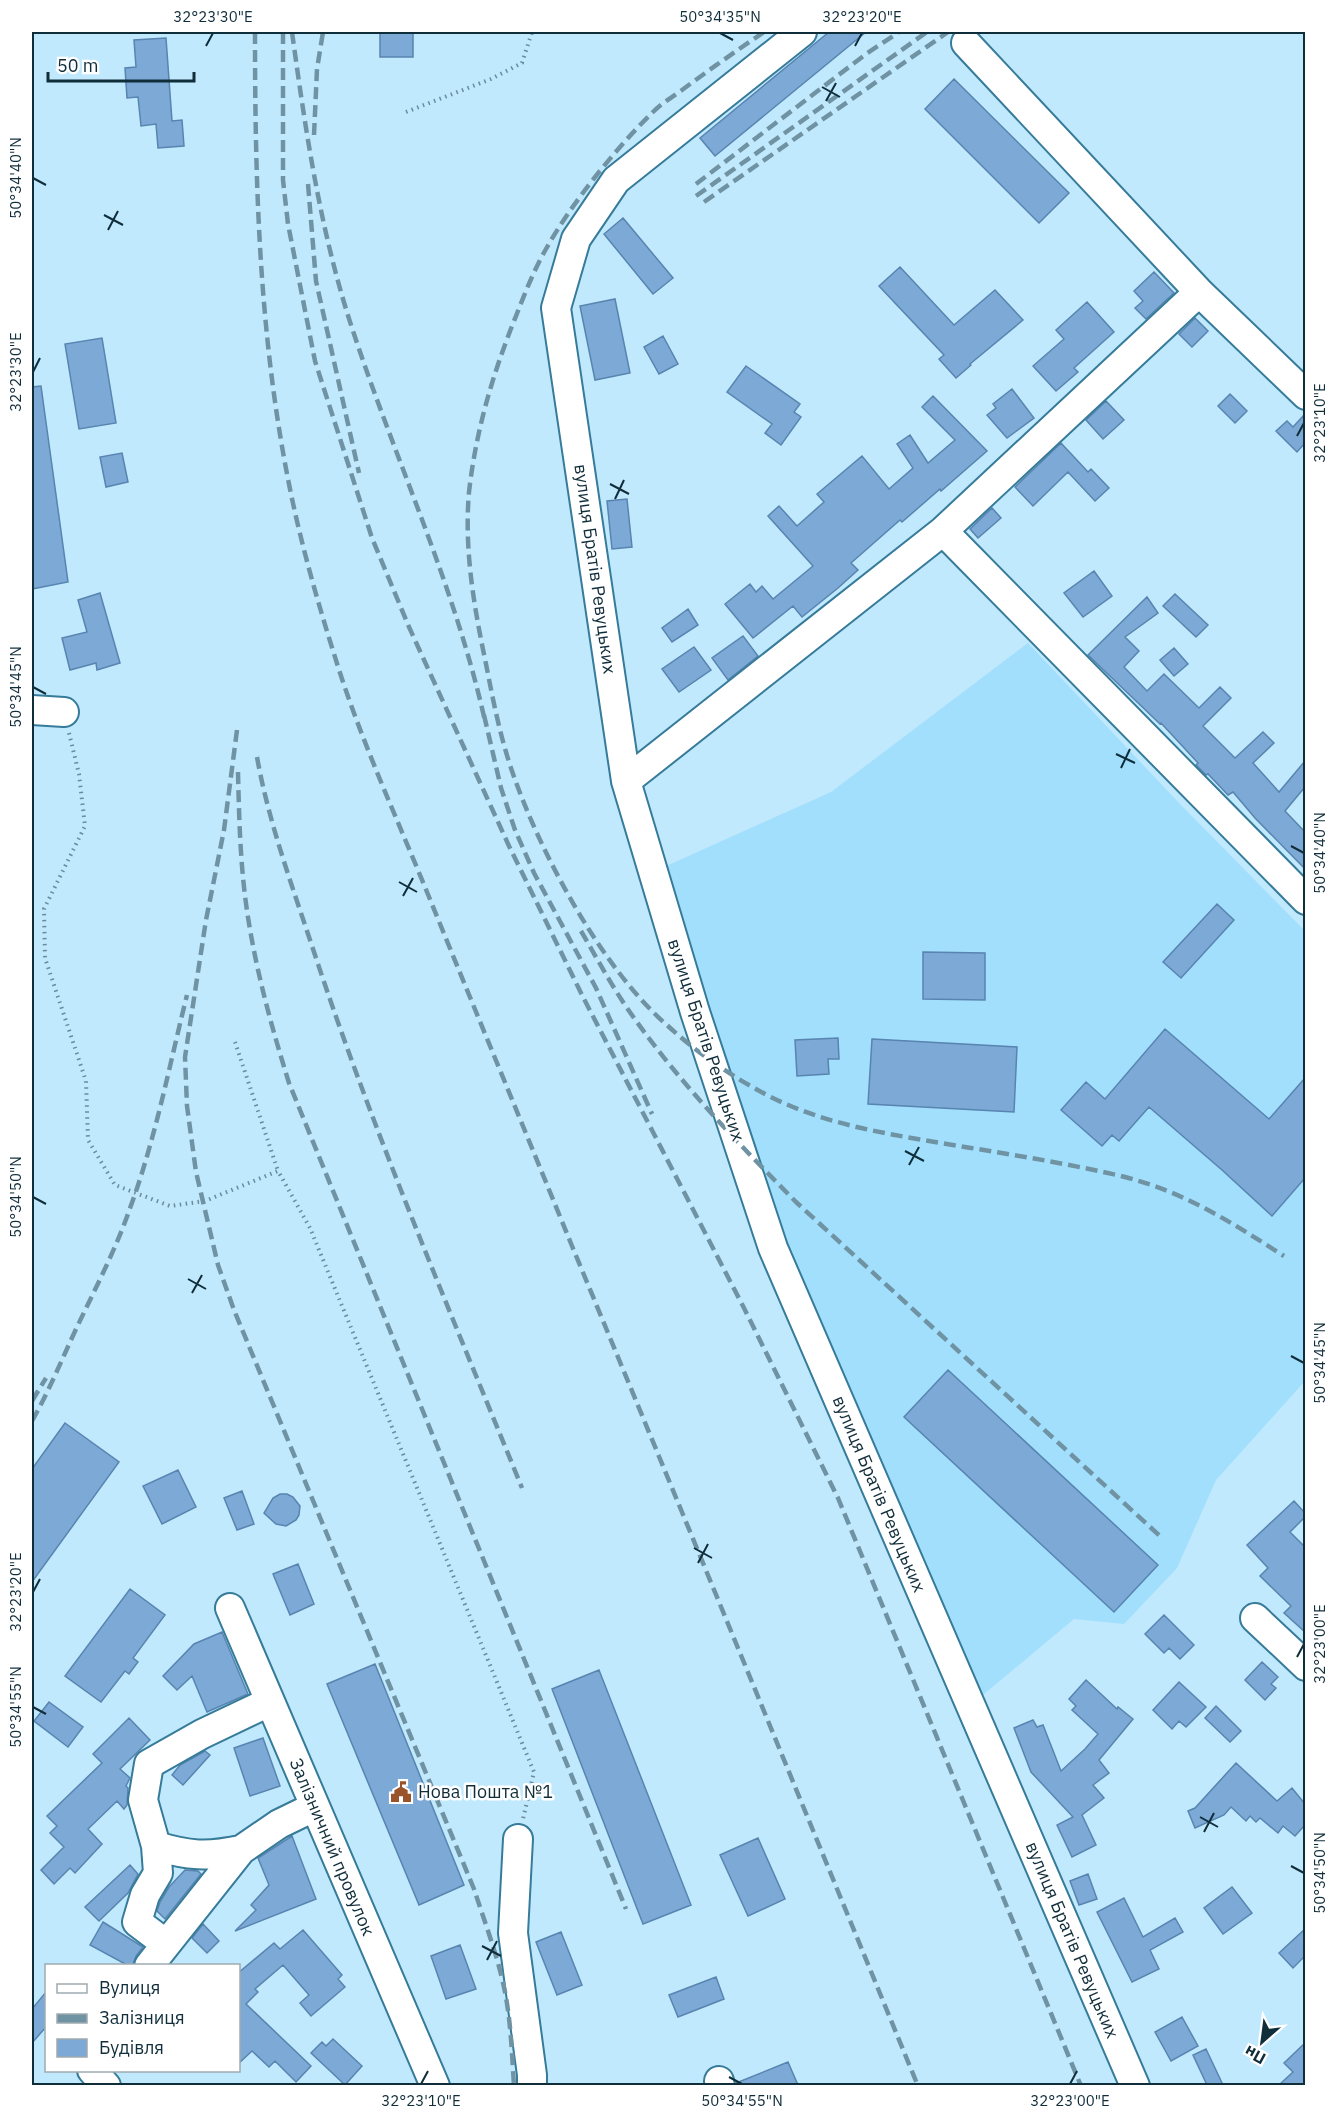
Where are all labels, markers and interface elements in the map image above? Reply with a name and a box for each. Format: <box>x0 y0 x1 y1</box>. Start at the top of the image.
text: 32°23'30"E <box>173 7 253 26</box>
text: 50°34'35"N <box>679 7 761 26</box>
text: 32°23'20"E <box>822 7 902 26</box>
scale bar <box>48 45 194 83</box>
text: 50 m <box>57 54 99 77</box>
text: 50°34'40"N <box>6 137 25 219</box>
text: 32°23'30"E <box>6 332 25 412</box>
text: 32°23'10"E <box>1310 383 1329 463</box>
street label: вулиця Братів Ревуцьких <box>569 463 622 675</box>
text: 50°34'45"N <box>6 646 25 728</box>
text: 50°34'40"N <box>1310 812 1329 894</box>
street label: вулиця Братів Ревуцьких <box>663 936 750 1144</box>
text: 50°34'50"N <box>6 1156 25 1238</box>
text: 50°34'45"N <box>1310 1322 1329 1404</box>
street label: вулиця Братів Ревуцьких <box>828 1392 931 1596</box>
text: 32°23'20"E <box>6 1552 25 1632</box>
text: 32°23'00"E <box>1310 1604 1329 1684</box>
text: 50°34'55"N <box>6 1666 25 1748</box>
street label: Залізничний провулок <box>285 1755 380 1939</box>
public building icon: Нова Пошта №1 <box>389 1780 413 1804</box>
place label: Нова Пошта №1 <box>418 1780 553 1803</box>
text: 50°34'50"N <box>1310 1832 1329 1914</box>
street label: вулиця Братів Ревуцьких <box>1021 1838 1124 2042</box>
legend <box>45 1964 240 2072</box>
text: Вулиця <box>99 1976 160 1999</box>
text: Залізниця <box>99 2006 185 2029</box>
north arrow <box>1232 2012 1292 2072</box>
text: Будівля <box>99 2036 164 2059</box>
text: Пн <box>1241 2041 1269 2069</box>
text: 32°23'10"E <box>381 2091 461 2110</box>
text: 50°34'55"N <box>701 2091 783 2110</box>
text: 32°23'00"E <box>1030 2091 1110 2110</box>

